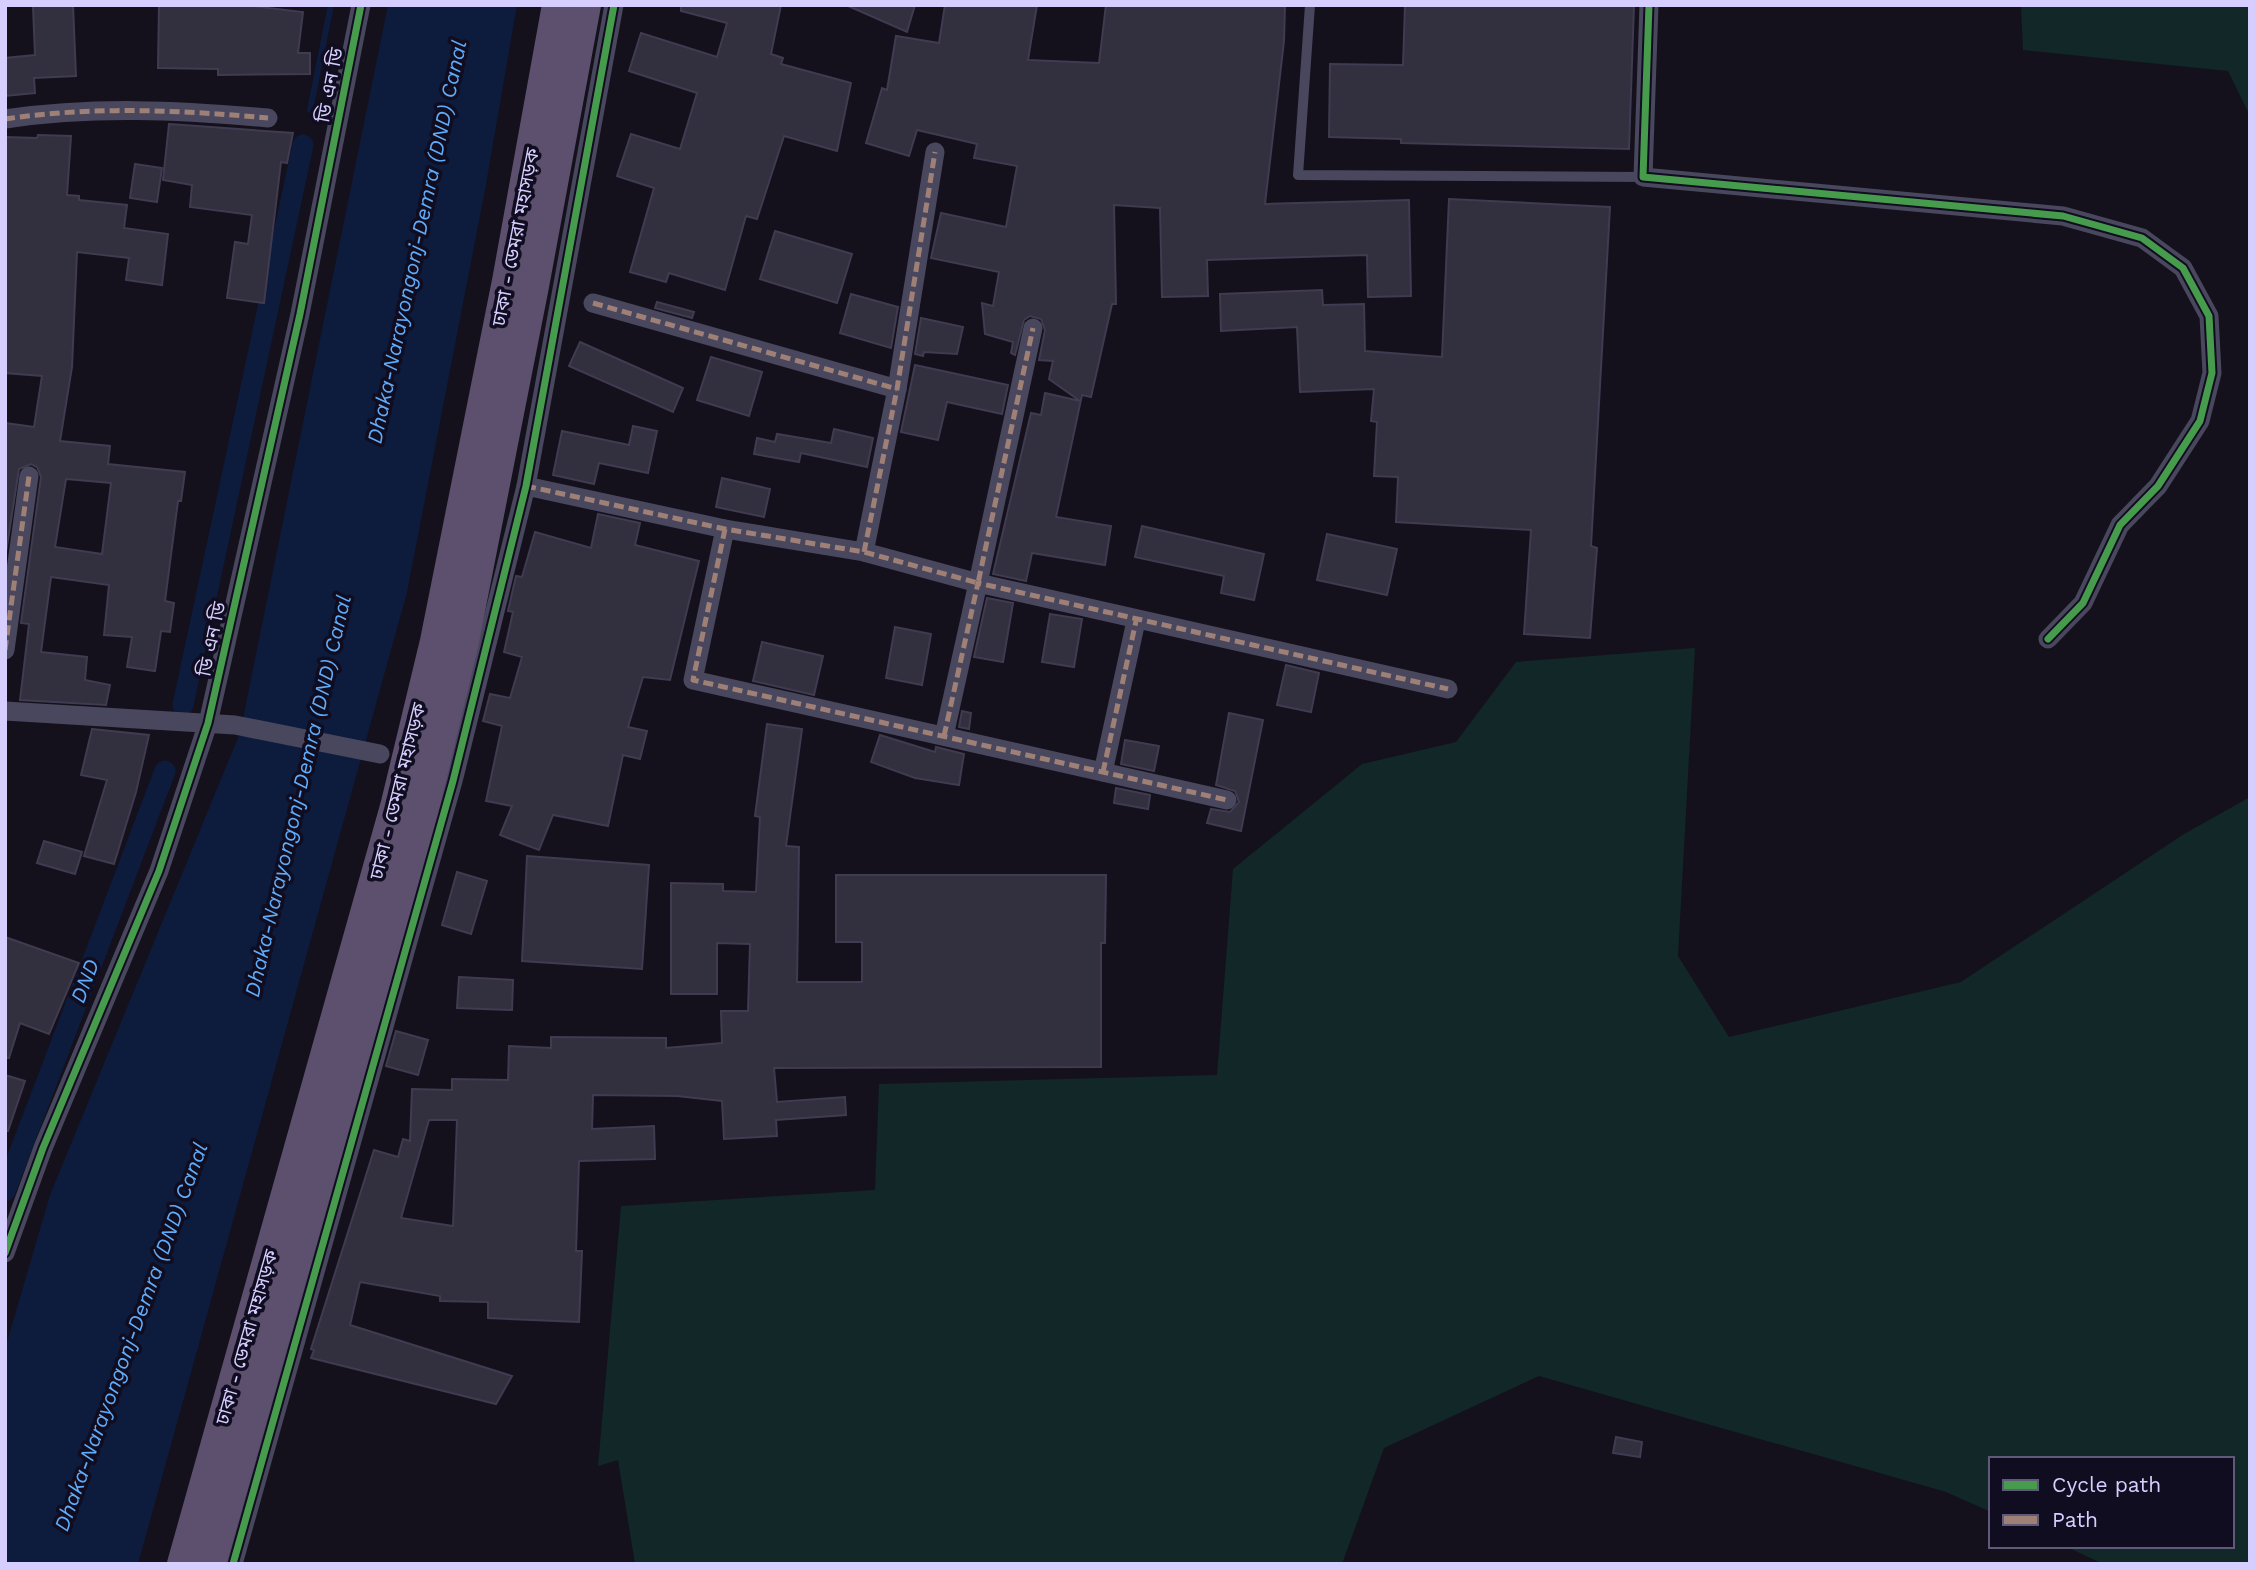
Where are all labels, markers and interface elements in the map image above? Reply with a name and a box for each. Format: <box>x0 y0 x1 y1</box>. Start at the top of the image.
water label: Dhaka-Narayongonj-Demra (DND) Canal <box>361 38 472 446</box>
street label: ডি এন ডি <box>311 45 348 125</box>
street label: ঢাকা - ডেমরা মহাসড়ক <box>487 145 544 329</box>
water label: Dhaka-Narayongonj-Demra (DND) Canal <box>239 593 356 999</box>
street label: ডি এন ডি <box>192 599 231 679</box>
street label: ঢাকা - ডেমরা মহাসড়ক <box>364 700 431 883</box>
water label: DND <box>65 955 104 1006</box>
water label: Dhaka-Narayongonj-Demra (DND) Canal <box>48 1139 213 1535</box>
street label: ঢাকা - ডেমরা মহাসড়ক <box>210 1246 283 1428</box>
legend <box>1989 1457 2234 1548</box>
text: Cycle path <box>2052 1472 2161 1497</box>
text: Path <box>2052 1507 2098 1532</box>

